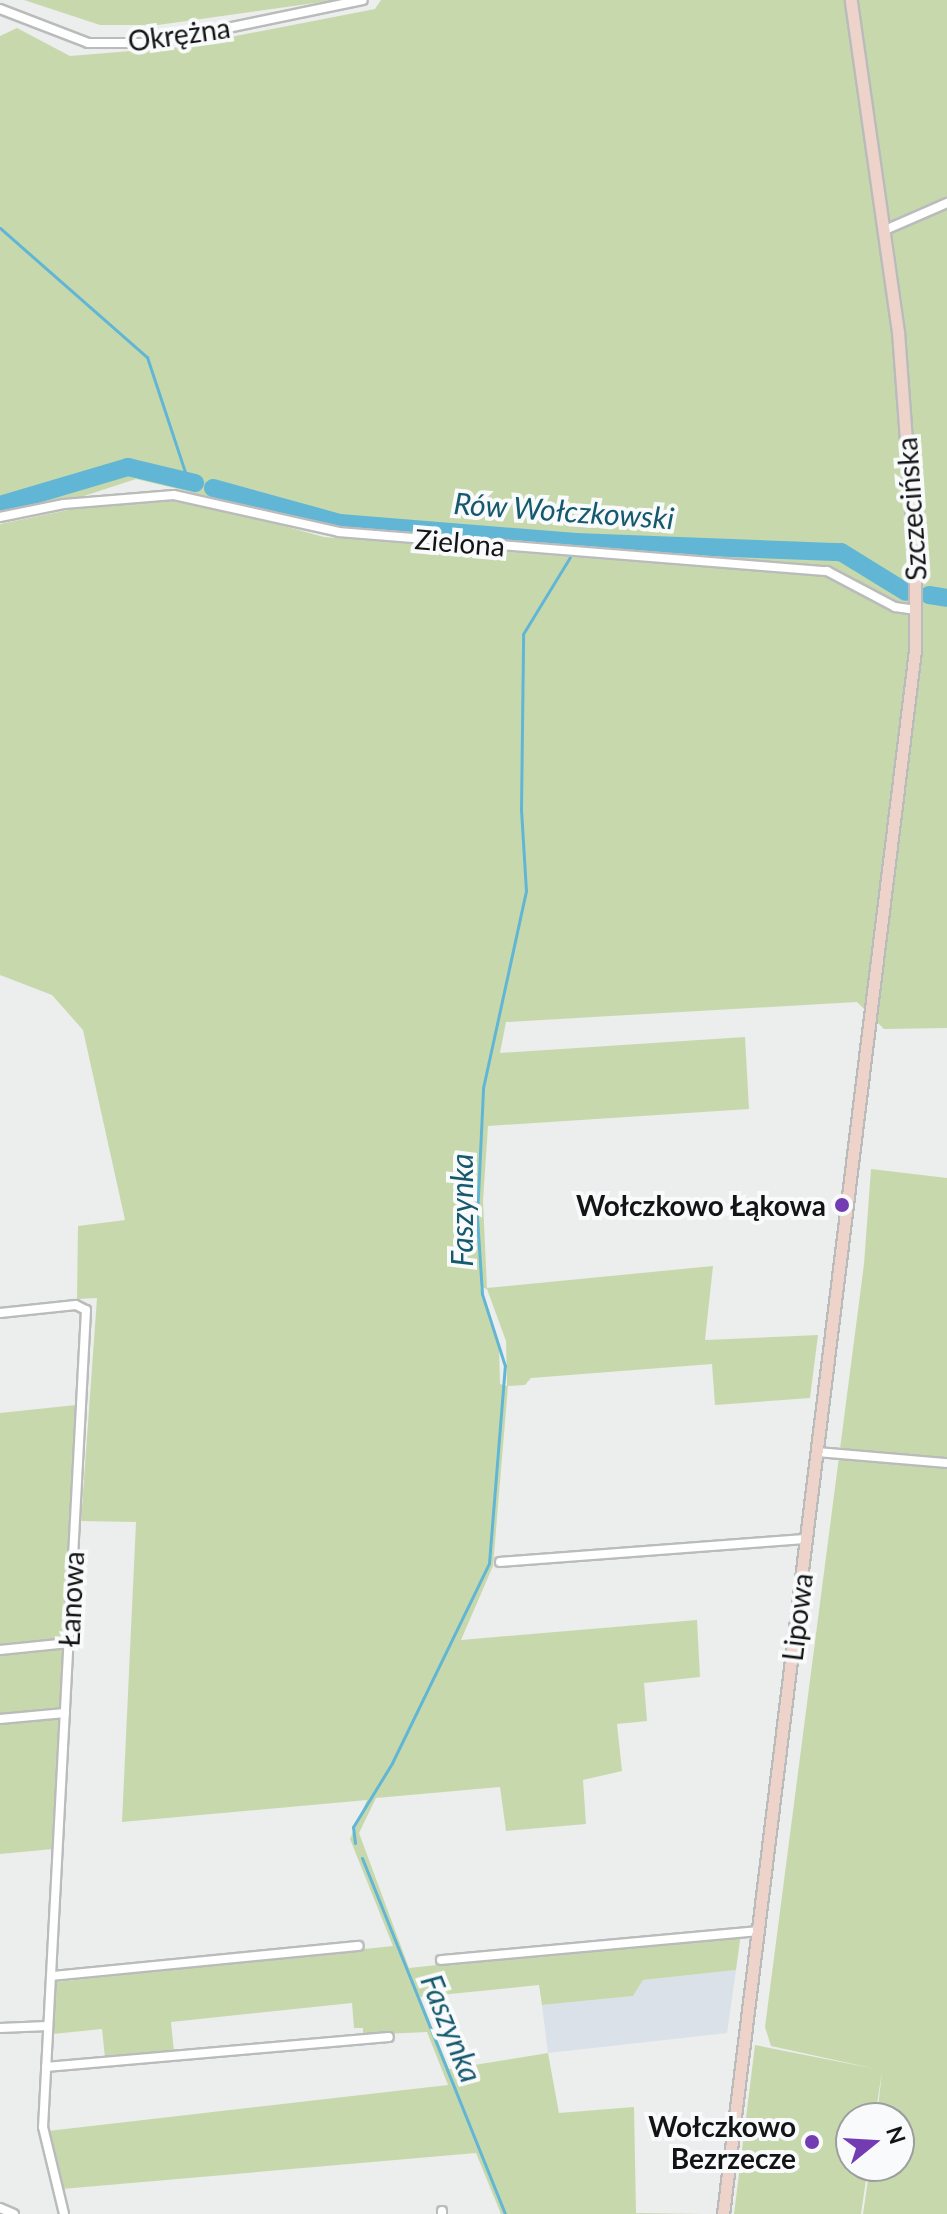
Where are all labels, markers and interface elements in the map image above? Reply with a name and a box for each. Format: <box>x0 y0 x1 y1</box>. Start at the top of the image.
street label: Okrężna <box>126 10 232 58</box>
street label: Szczecińska <box>889 436 933 582</box>
water label: Rów Wołczkowski <box>452 484 676 536</box>
street label: Zielona <box>414 521 506 563</box>
water label: Faszynka <box>443 1153 479 1267</box>
place label: Wołczkowo Łąkowa <box>576 1188 826 1222</box>
marker: Wołczkowo Łąkowa <box>833 1196 851 1214</box>
street label: Łanowa <box>52 1550 90 1648</box>
street label: Lipowa <box>775 1571 819 1663</box>
water label: Faszynka <box>414 1969 490 2087</box>
north arrow <box>835 2102 915 2182</box>
place label: Wołczkowo Bezrzecze <box>648 2109 796 2175</box>
text: N <box>881 2123 912 2147</box>
marker: Wołczkowo Bezrzecze <box>803 2133 821 2151</box>

